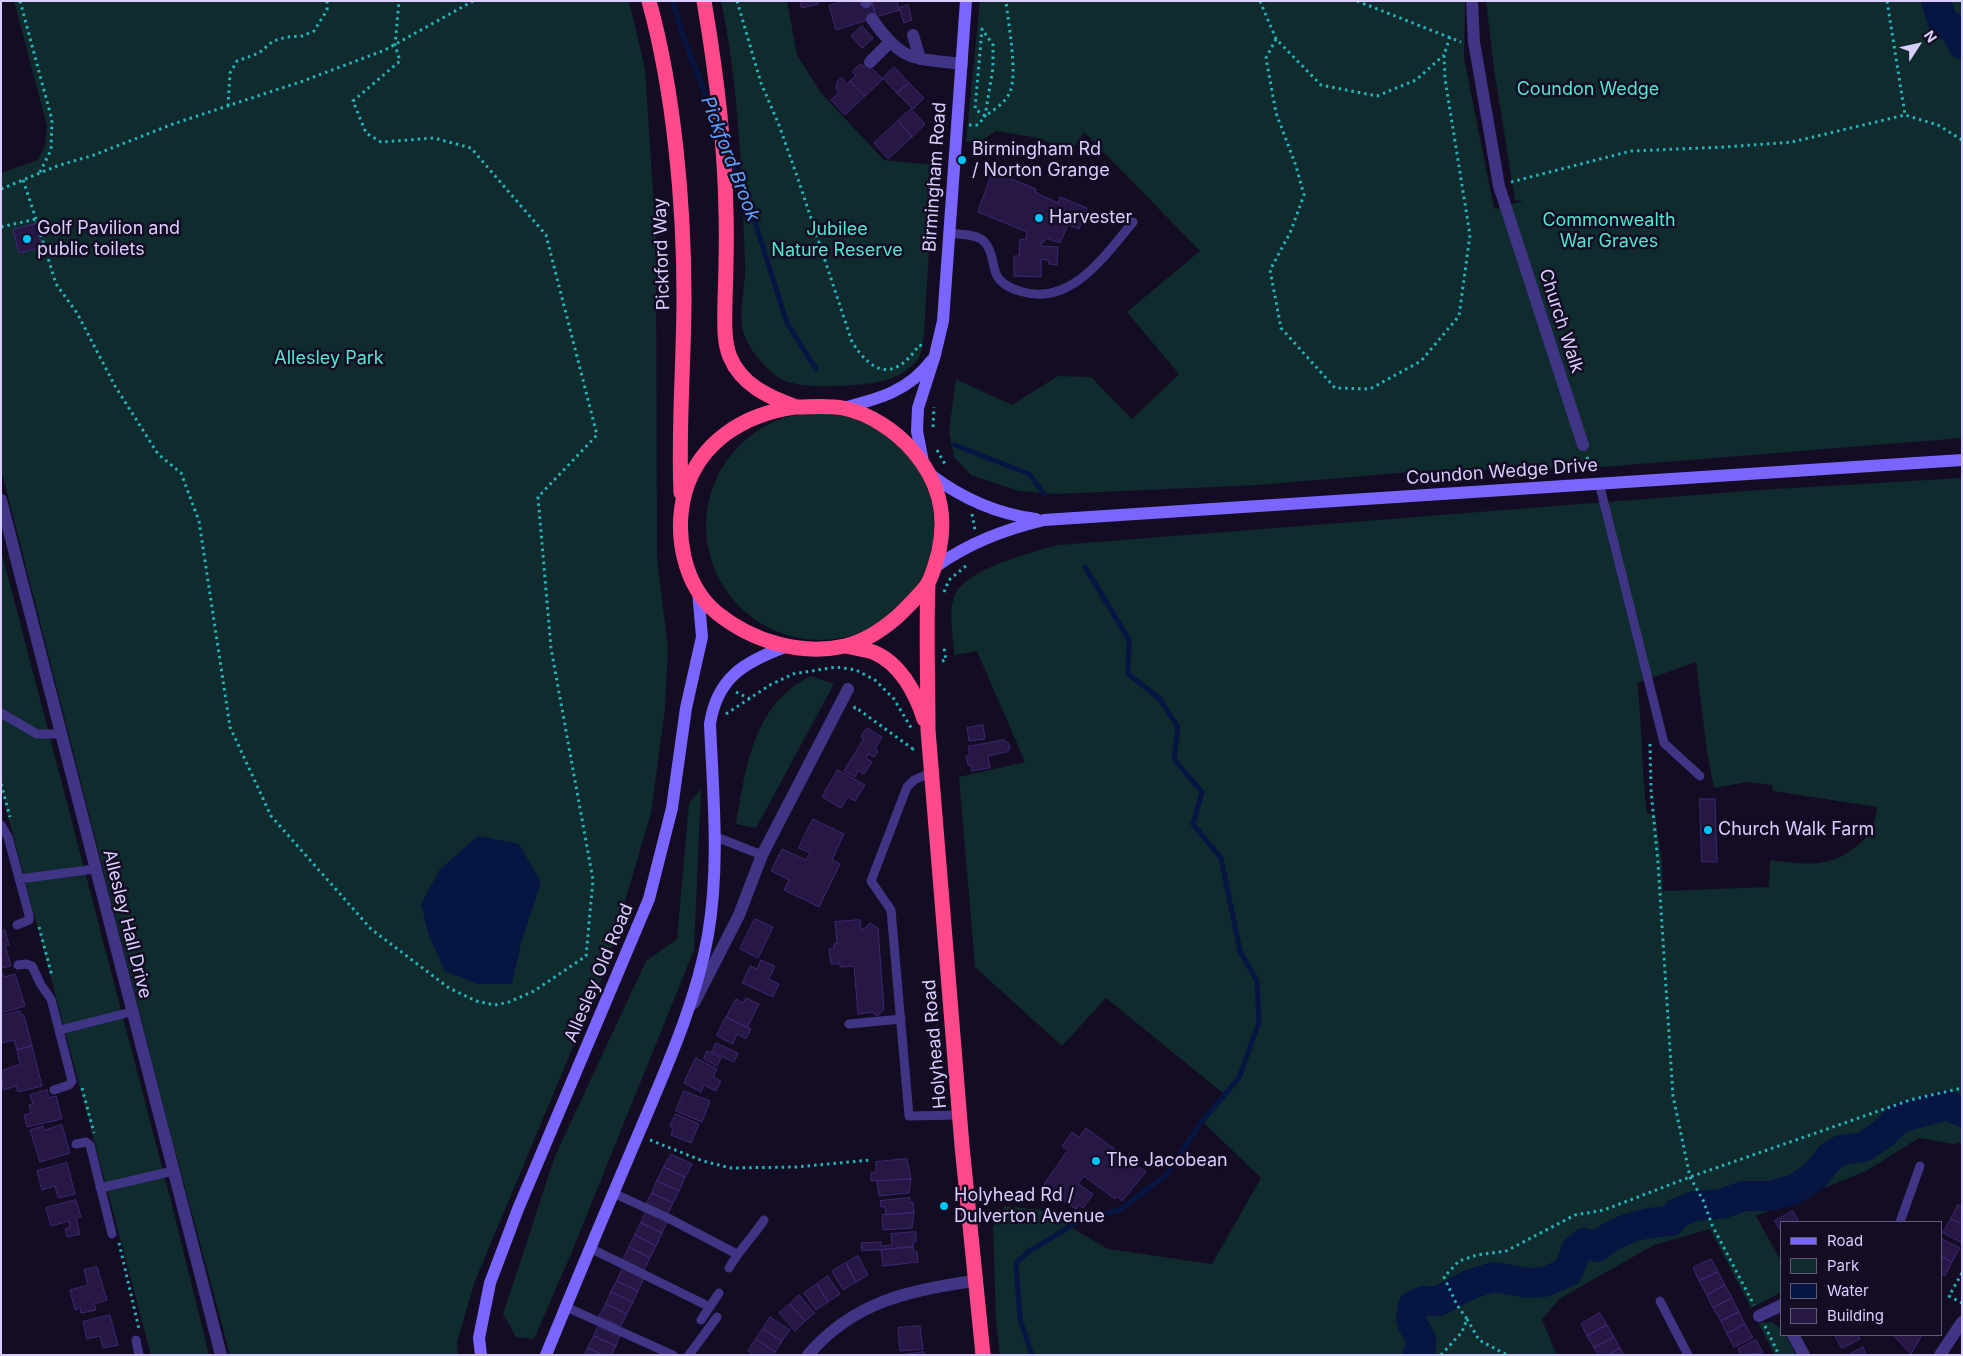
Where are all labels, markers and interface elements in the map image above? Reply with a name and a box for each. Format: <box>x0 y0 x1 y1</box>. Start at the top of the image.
north arrow <box>1893 20 1943 70</box>
text: N <box>1921 27 1941 45</box>
park label: Coundon Wedge <box>1517 79 1659 101</box>
water label: Pickford Brook <box>696 93 764 225</box>
street label: Birmingham Road <box>919 101 951 253</box>
place label: Birmingham Rd / Norton Grange <box>972 139 1110 182</box>
marker: Birmingham Rd / Norton Grange <box>956 154 968 166</box>
street label: Pickford Way <box>649 198 675 310</box>
place label: Harvester <box>1049 207 1132 229</box>
park label: Commonwealth War Graves <box>1542 210 1676 252</box>
marker: Harvester <box>1033 212 1045 224</box>
place label: Golf Pavilion and public toilets <box>37 218 180 260</box>
park label: Jubilee Nature Reserve <box>771 219 903 262</box>
marker: Golf Pavilion and public toilets <box>21 233 33 245</box>
street label: Church Walk <box>1534 266 1588 376</box>
park label: Allesley Park <box>274 348 384 370</box>
street label: Coundon Wedge Drive <box>1405 455 1599 489</box>
place label: Church Walk Farm <box>1718 819 1874 841</box>
marker: Church Walk Farm <box>1702 824 1714 836</box>
street label: Allesley Hall Drive <box>98 847 156 1001</box>
street label: Allesley Old Road <box>560 900 638 1046</box>
street label: Holyhead Road <box>919 978 951 1110</box>
place label: The Jacobean <box>1106 1150 1228 1172</box>
marker: The Jacobean <box>1090 1155 1102 1167</box>
place label: Holyhead Rd / Dulverton Avenue <box>954 1185 1105 1228</box>
marker: Holyhead Rd / Dulverton Avenue <box>938 1200 950 1212</box>
legend <box>1780 1221 1943 1336</box>
text: Road <box>1827 1231 1863 1250</box>
text: Park <box>1827 1256 1859 1275</box>
text: Water <box>1827 1281 1869 1300</box>
text: Building <box>1827 1306 1884 1325</box>

